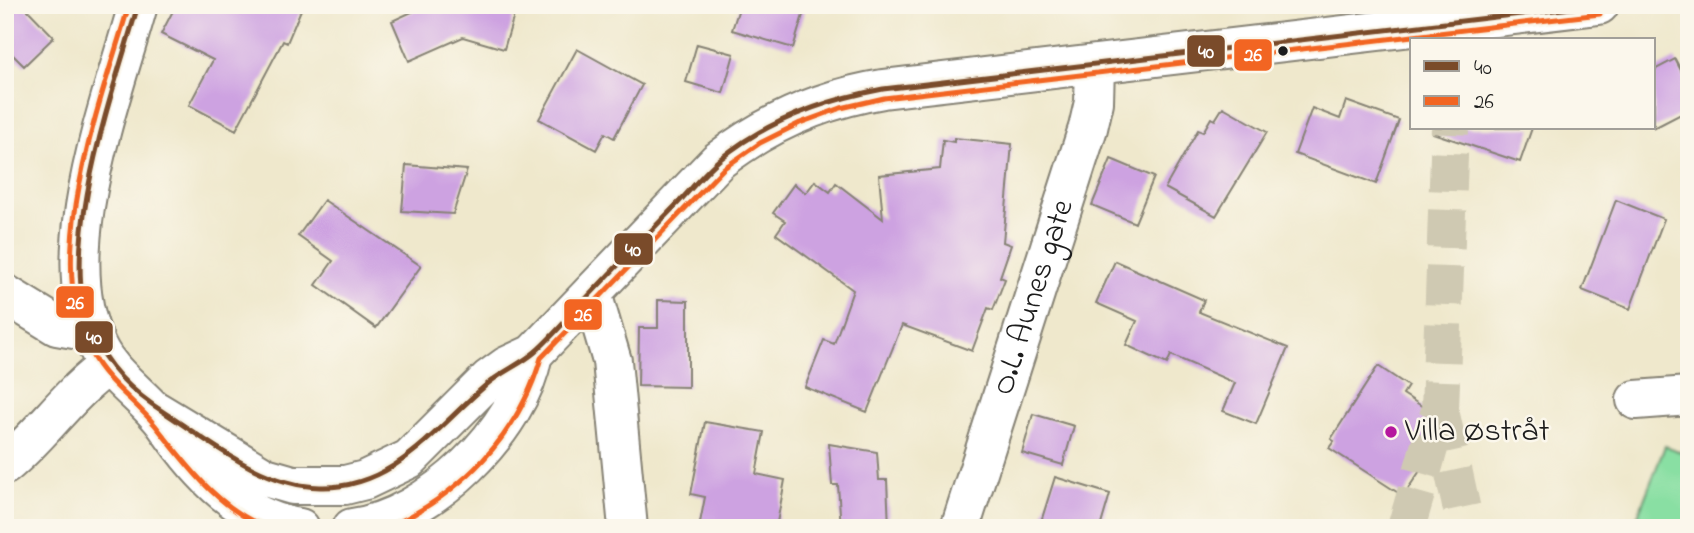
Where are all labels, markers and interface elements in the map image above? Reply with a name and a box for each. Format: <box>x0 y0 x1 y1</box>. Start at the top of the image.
line badge: 40 <box>1186 34 1226 68</box>
line badge: 26 <box>1233 38 1273 72</box>
legend <box>1410 38 1656 130</box>
text: 40 <box>1198 40 1215 67</box>
text: 26 <box>1243 43 1263 70</box>
unlabelled marker <box>1276 44 1290 58</box>
text: 40 <box>1474 54 1492 84</box>
text: 26 <box>1474 88 1494 118</box>
street label: O.L. Aunes gate <box>980 193 1087 401</box>
line badge: 40 <box>613 232 654 266</box>
text: 40 <box>625 238 642 265</box>
line badge: 26 <box>55 285 95 319</box>
text: 26 <box>65 291 85 318</box>
line badge: 26 <box>563 298 603 331</box>
text: 26 <box>573 303 593 330</box>
line badge: 40 <box>74 320 114 354</box>
text: 40 <box>86 326 103 353</box>
place label: Villa Østråt <box>1404 409 1550 456</box>
marker: Villa Østråt <box>1383 424 1399 440</box>

